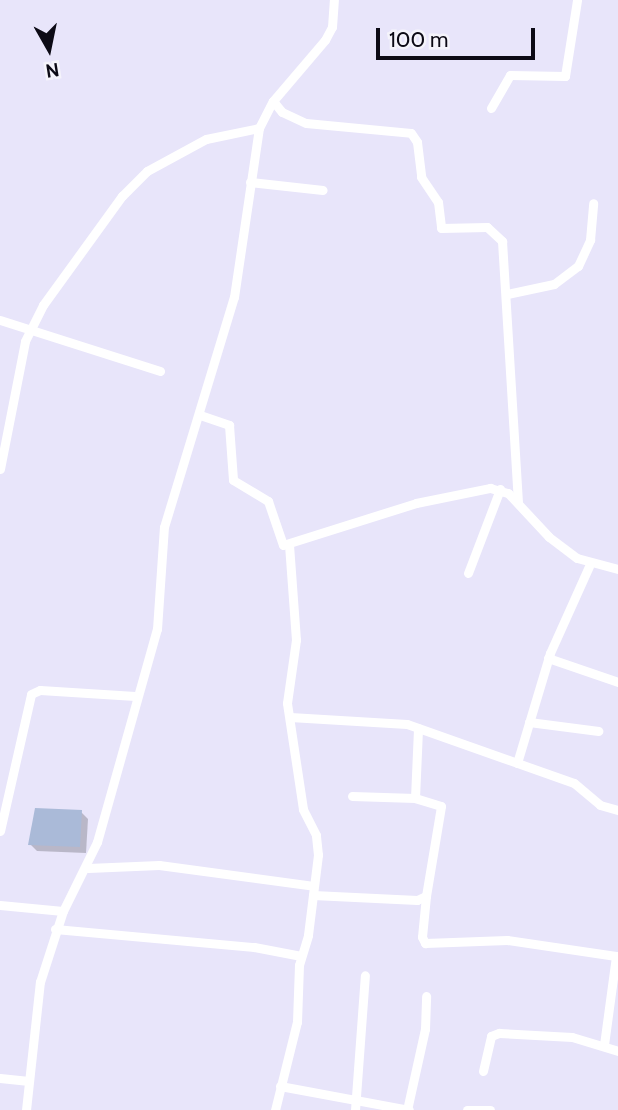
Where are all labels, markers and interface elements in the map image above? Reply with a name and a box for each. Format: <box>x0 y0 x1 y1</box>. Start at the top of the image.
north arrow <box>14 14 84 84</box>
scale bar <box>380 14 539 58</box>
text: 100 m <box>389 27 448 52</box>
text: N <box>44 58 61 83</box>

